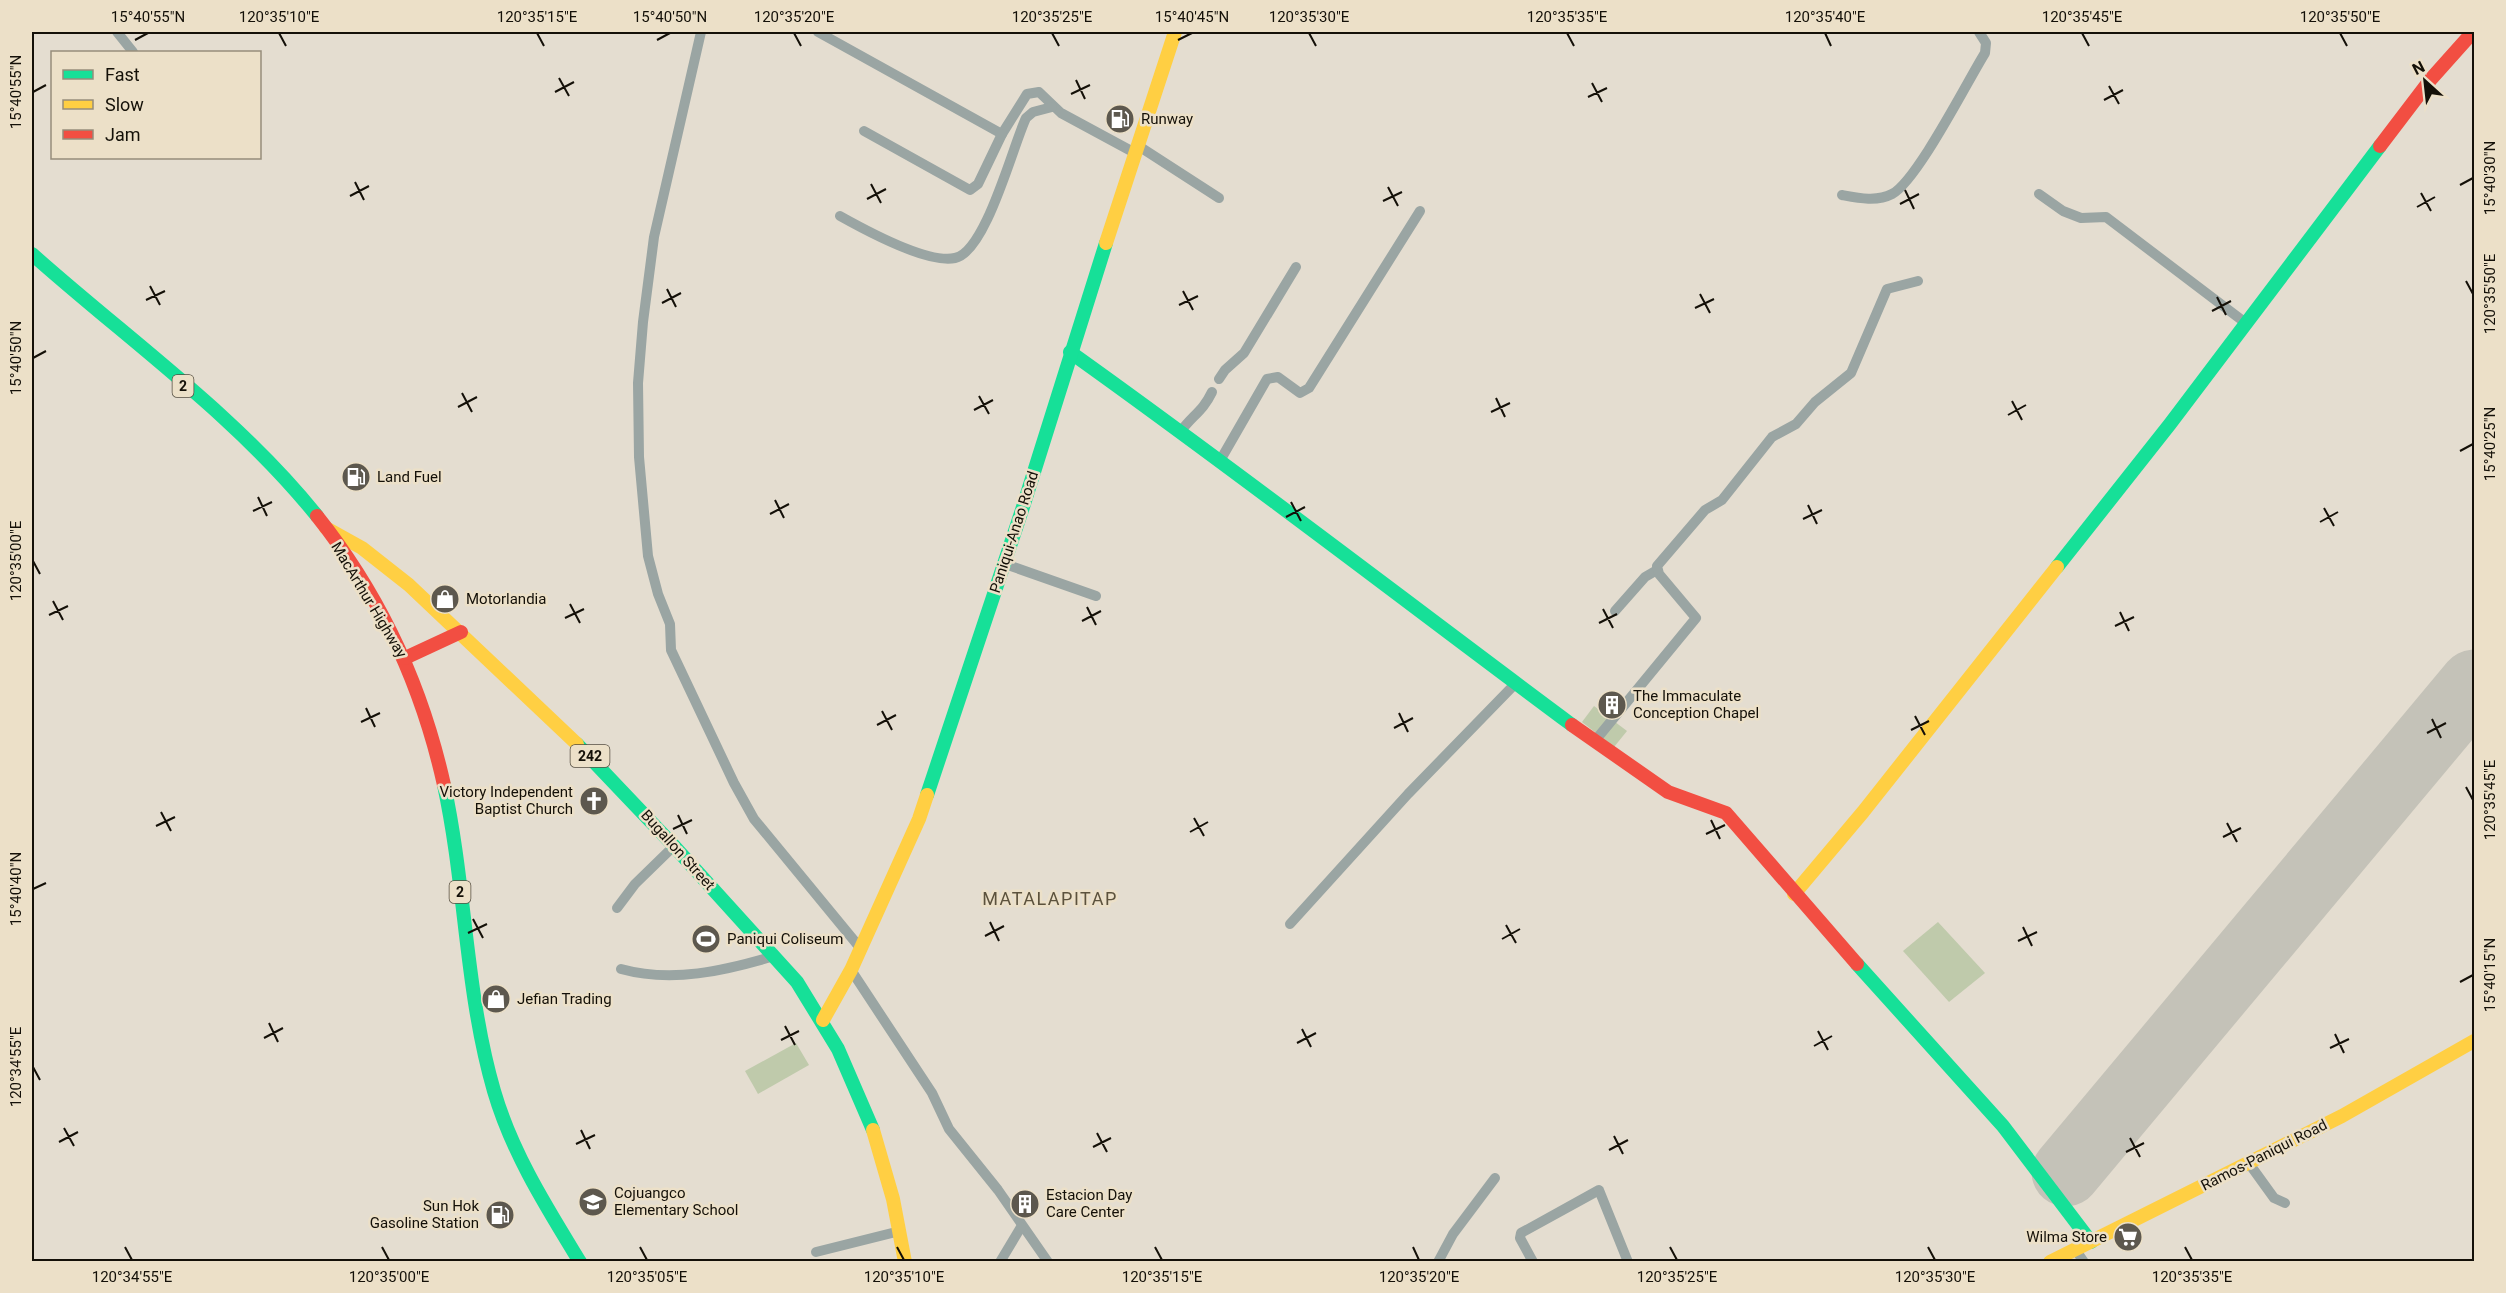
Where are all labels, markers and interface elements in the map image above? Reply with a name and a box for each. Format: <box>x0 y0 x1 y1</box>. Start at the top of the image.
text: 15°40'55"N <box>111 8 185 26</box>
text: 120°35'10"E <box>239 8 320 26</box>
text: 120°35'15"E <box>497 8 578 26</box>
text: 15°40'50"N <box>633 8 707 26</box>
text: 120°35'20"E <box>754 8 835 26</box>
text: 120°35'25"E <box>1012 8 1093 26</box>
text: 15°40'45"N <box>1155 8 1229 26</box>
text: 120°35'30"E <box>1269 8 1350 26</box>
text: 120°35'35"E <box>1527 8 1608 26</box>
text: 120°35'40"E <box>1785 8 1866 26</box>
text: 120°35'45"E <box>2042 8 2123 26</box>
text: 120°35'50"E <box>2300 8 2381 26</box>
legend <box>51 51 261 159</box>
north arrow <box>2395 51 2455 111</box>
text: 15°40'55"N <box>7 55 25 129</box>
text: N <box>2409 57 2428 79</box>
text: Fast <box>105 64 140 85</box>
text: Slow <box>105 94 144 115</box>
fuel station icon: Runway <box>1104 103 1136 135</box>
place label: Runway <box>1141 110 1193 128</box>
text: Jam <box>105 124 141 145</box>
text: 15°40'30"N <box>2481 141 2499 215</box>
text: 120°35'50"E <box>2481 253 2499 334</box>
text: 15°40'50"N <box>7 321 25 395</box>
road number: 2 <box>172 375 194 397</box>
text: 15°40'25"N <box>2481 407 2499 481</box>
fuel station icon: Land Fuel <box>340 461 372 493</box>
place label: Land Fuel <box>377 468 442 486</box>
street label: Paniqui-Anao Road <box>986 469 1042 595</box>
text: 120°35'00"E <box>7 520 25 601</box>
street label: MacArthur Highway <box>327 539 411 661</box>
shop icon: Motorlandia <box>429 583 461 615</box>
place label: Motorlandia <box>466 590 546 608</box>
place label: The Immaculate Conception Chapel <box>1633 687 1759 722</box>
building icon: The Immaculate Conception Chapel <box>1596 689 1628 721</box>
road number: 242 <box>570 745 610 767</box>
text: 120°35'45"E <box>2481 759 2499 840</box>
place label: Victory Independent Baptist Church <box>440 783 573 818</box>
church icon: Victory Independent Baptist Church <box>578 785 610 817</box>
street label: Bugallon Street <box>637 806 719 894</box>
text: 15°40'40"N <box>7 852 25 926</box>
road number: 2 <box>450 881 470 903</box>
district label: MATALAPITAP <box>982 888 1118 909</box>
sports icon: Paniqui Coliseum <box>690 923 722 955</box>
place label: Paniqui Coliseum <box>727 930 843 948</box>
text: 15°40'15"N <box>2481 938 2499 1012</box>
shop icon: Jefian Trading <box>480 983 512 1015</box>
place label: Jefian Trading <box>517 990 612 1008</box>
text: 120°34'55"E <box>7 1026 25 1107</box>
street label: Ramos-Paniqui Road <box>2198 1115 2330 1195</box>
place label: Cojuangco Elementary School <box>614 1184 738 1219</box>
school or university icon: Cojuangco Elementary School <box>577 1186 609 1218</box>
place label: Estacion Day Care Center <box>1046 1186 1132 1221</box>
building icon: Estacion Day Care Center <box>1009 1188 1041 1220</box>
place label: Sun Hok Gasoline Station <box>370 1197 479 1232</box>
fuel station icon: Sun Hok Gasoline Station <box>484 1199 516 1231</box>
supermarket icon: Wilma Store <box>2112 1221 2144 1253</box>
place label: Wilma Store <box>2026 1228 2107 1246</box>
text: 120°34'55"E <box>92 1268 173 1286</box>
text: 120°35'00"E <box>349 1268 430 1286</box>
text: 120°35'05"E <box>607 1268 688 1286</box>
text: 120°35'10"E <box>864 1268 945 1286</box>
text: 120°35'15"E <box>1122 1268 1203 1286</box>
text: 120°35'20"E <box>1379 1268 1460 1286</box>
text: 120°35'25"E <box>1637 1268 1718 1286</box>
text: 120°35'30"E <box>1895 1268 1976 1286</box>
text: 120°35'35"E <box>2152 1268 2233 1286</box>

